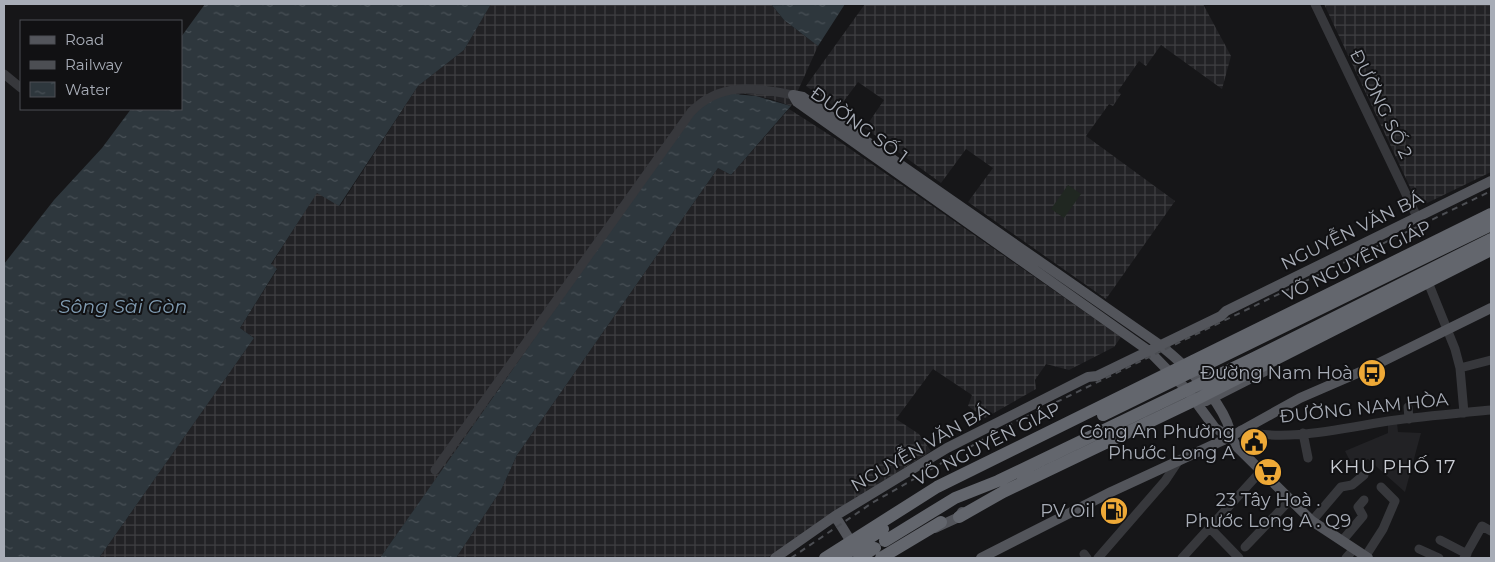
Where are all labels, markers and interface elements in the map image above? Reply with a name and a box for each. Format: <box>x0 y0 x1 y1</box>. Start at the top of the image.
legend <box>20 20 182 110</box>
text: Road <box>65 30 104 49</box>
street label: ĐƯỜNG SỐ 2 <box>1345 45 1418 162</box>
text: Railway <box>65 55 123 74</box>
text: Water <box>65 80 111 99</box>
street label: ĐƯỜNG SỐ 1 <box>806 81 913 168</box>
street label: NGUYỄN VĂN BÁ <box>1276 185 1427 275</box>
street label: VÕ NGUYÊN GIÁP <box>1279 216 1435 306</box>
water label: Sông Sài Gòn <box>59 295 187 318</box>
bus stop icon: Đường Nam Hoà <box>1357 358 1387 388</box>
place label: Đường Nam Hoà <box>1200 362 1353 384</box>
street label: ĐƯỜNG NAM HÒA <box>1279 388 1450 428</box>
street label: VÕ NGUYÊN GIÁP <box>910 397 1064 491</box>
street label: NGUYỄN VĂN BÁ <box>846 398 993 496</box>
place label: Công An Phường Phước Long A <box>1080 421 1235 464</box>
public building icon: Công An Phường Phước Long A <box>1239 427 1269 457</box>
district label: KHU PHỐ 17 <box>1330 455 1456 478</box>
supermarket icon: 23 Tây Hoà . Phước Long A . Q9 <box>1253 457 1283 487</box>
place label: 23 Tây Hoà . Phước Long A . Q9 <box>1185 489 1351 532</box>
fuel station icon: PV Oil <box>1099 496 1129 526</box>
place label: PV Oil <box>1040 500 1095 522</box>

